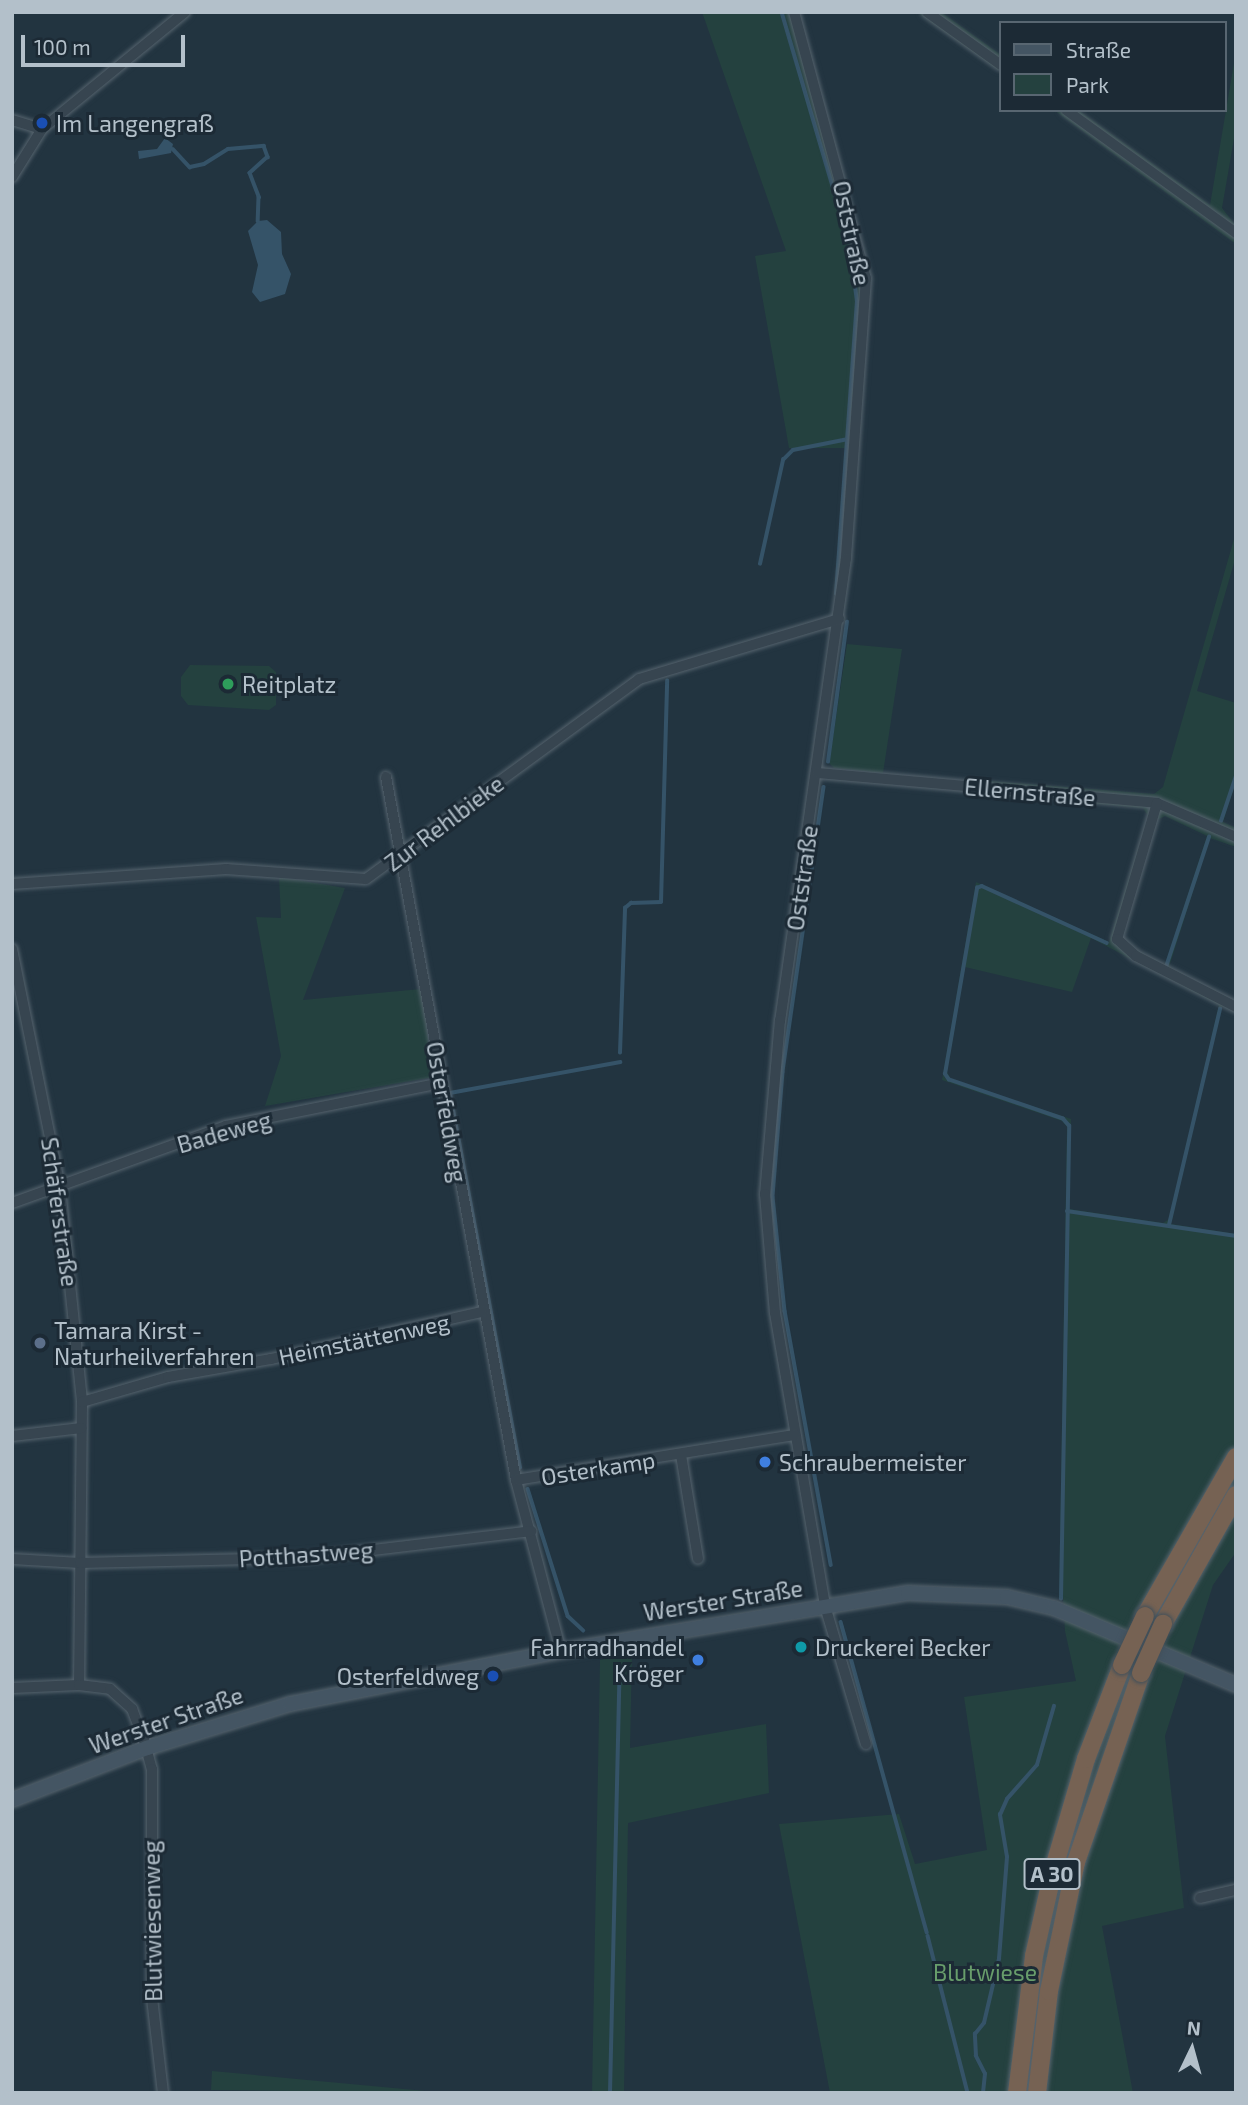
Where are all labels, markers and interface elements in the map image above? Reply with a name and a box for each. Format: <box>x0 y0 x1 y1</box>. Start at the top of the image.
scale bar <box>24 21 189 65</box>
legend <box>1000 21 1227 112</box>
text: 100 m <box>34 34 91 59</box>
text: Straße <box>1066 37 1131 62</box>
text: Park <box>1066 72 1109 97</box>
place label: Im Langengraß <box>56 109 214 137</box>
marker: Im Langengraß <box>34 115 50 131</box>
street label: Oststraße <box>827 178 877 288</box>
place label: Reitplatz <box>242 670 336 698</box>
marker: Reitplatz <box>220 676 236 692</box>
street label: Zur Rehlbieke <box>379 769 509 877</box>
street label: Ellernstraße <box>963 773 1097 811</box>
street label: Oststraße <box>781 824 823 932</box>
street label: Osterfeldweg <box>421 1040 473 1184</box>
street label: Badeweg <box>174 1105 274 1159</box>
street label: Schäferstraße <box>36 1136 84 1288</box>
street label: Heimstättenweg <box>276 1307 452 1371</box>
place label: Tamara Kirst - Naturheilverfahren <box>54 1316 255 1370</box>
marker: Tamara Kirst - Naturheilverfahren <box>32 1335 48 1351</box>
street label: Osterkamp <box>539 1445 657 1491</box>
place label: Schraubermeister <box>779 1448 966 1476</box>
marker: Schraubermeister <box>757 1454 773 1470</box>
street label: Potthastweg <box>238 1536 374 1572</box>
street label: Werster Straße <box>641 1574 805 1626</box>
place label: Fahrradhandel Kröger <box>530 1633 684 1687</box>
place label: Druckerei Becker <box>815 1633 990 1661</box>
marker: Druckerei Becker <box>793 1639 809 1655</box>
marker: Fahrradhandel Kröger <box>690 1652 706 1668</box>
place label: Osterfeldweg <box>337 1662 479 1690</box>
marker: Osterfeldweg <box>485 1668 501 1684</box>
street label: Werster Straße <box>85 1681 247 1759</box>
street label: Blutwiesenweg <box>137 1840 167 2002</box>
road number: A 30 <box>1022 1856 1082 1892</box>
park label: Blutwiese <box>933 1958 1037 1986</box>
north arrow <box>1157 2014 1227 2084</box>
text: N <box>1186 2016 1202 2040</box>

